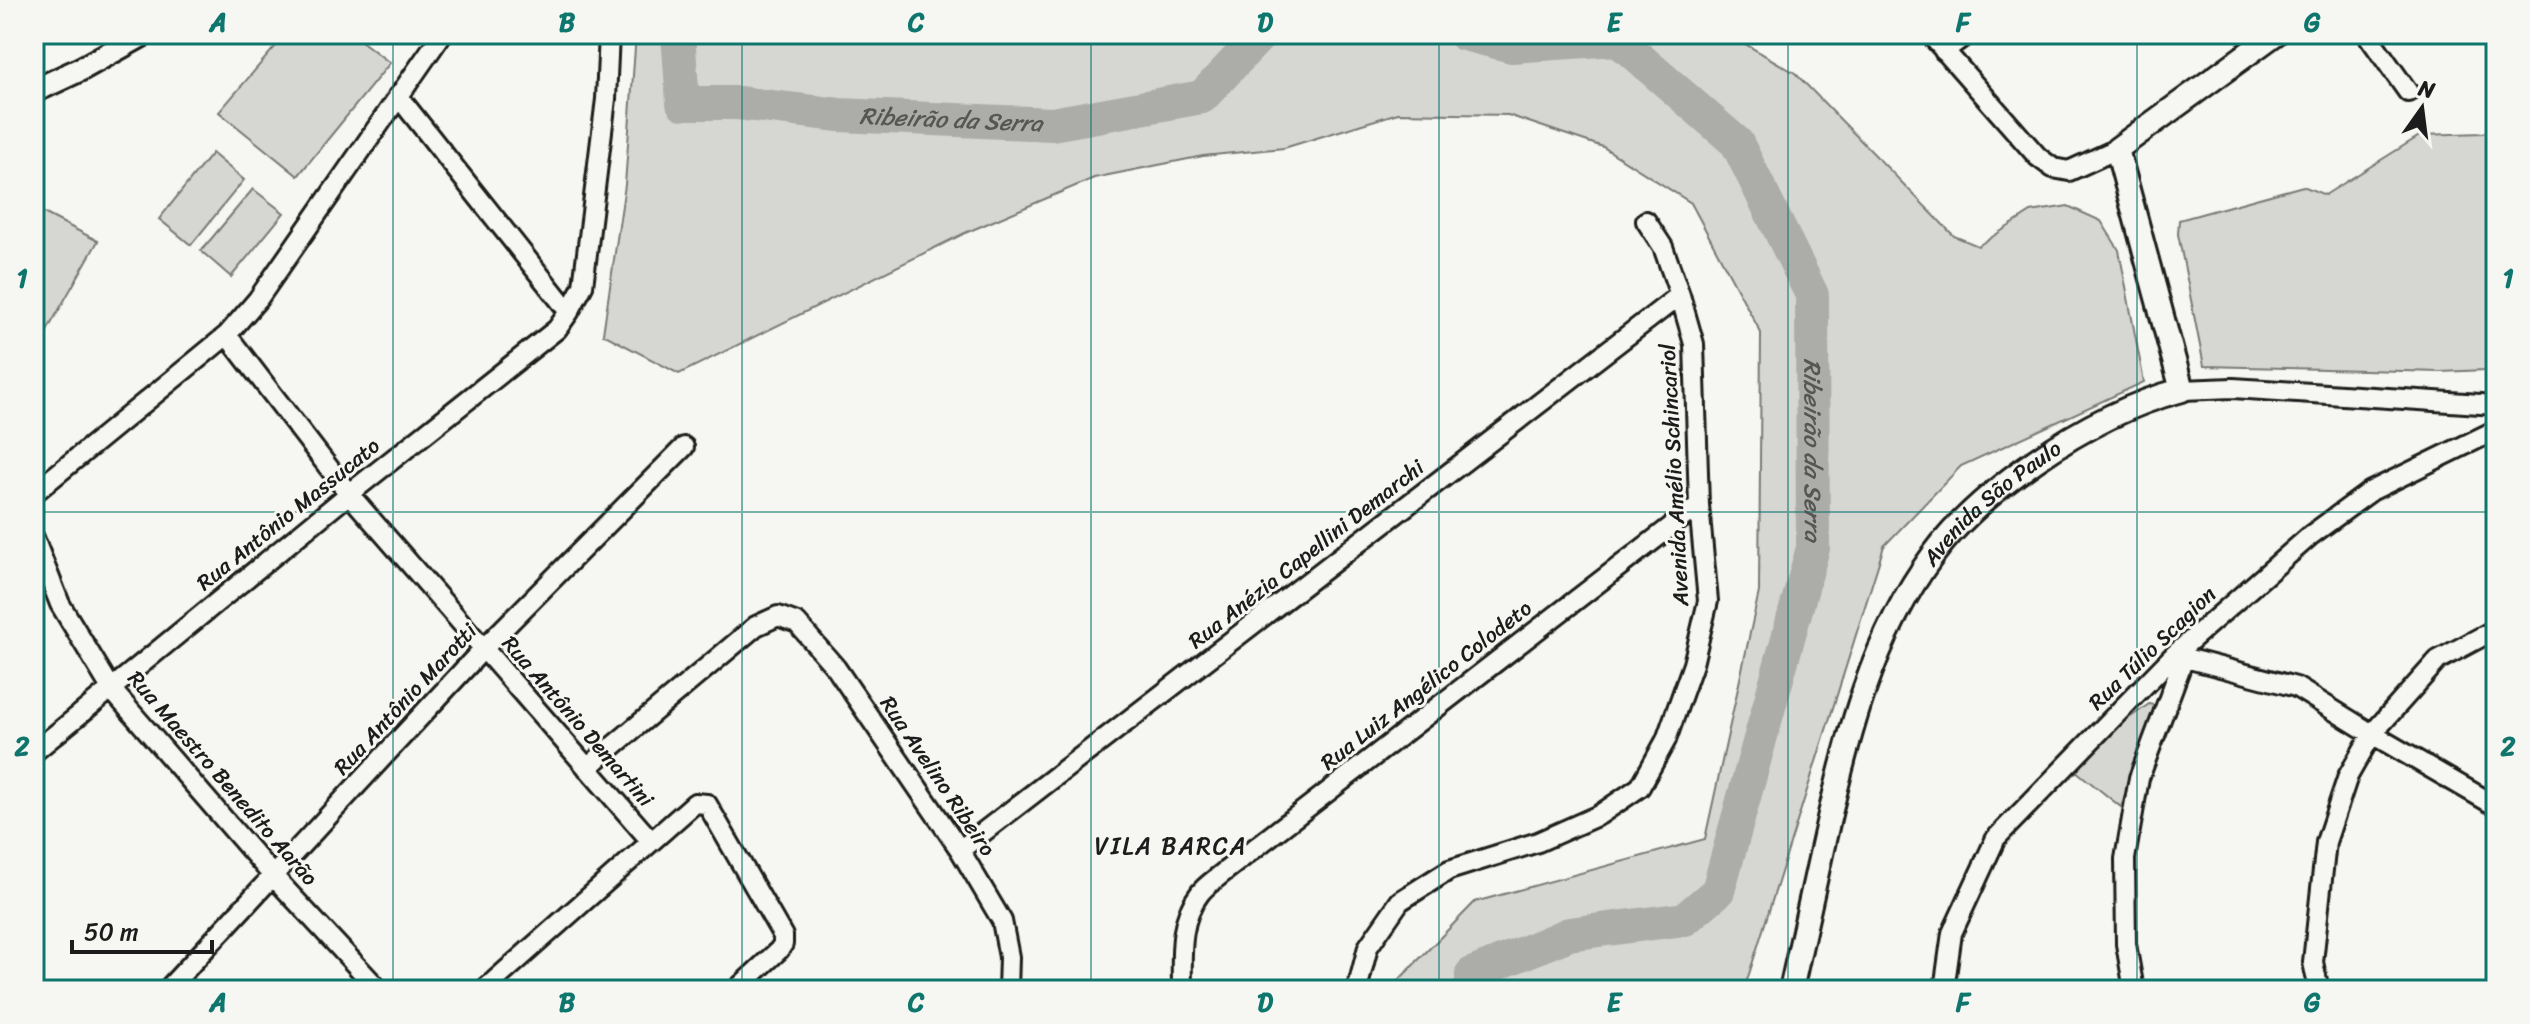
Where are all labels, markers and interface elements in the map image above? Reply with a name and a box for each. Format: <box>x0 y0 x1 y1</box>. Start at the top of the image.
text: A <box>208 0 227 45</box>
text: B <box>559 0 576 45</box>
text: C <box>907 0 925 45</box>
text: D <box>1257 0 1273 45</box>
text: E <box>1607 0 1624 45</box>
text: F <box>1955 0 1972 45</box>
text: G <box>2304 0 2321 45</box>
north arrow <box>2382 68 2462 148</box>
text: N <box>2414 68 2440 110</box>
water label: Ribeirão da Serra <box>859 95 1045 145</box>
text: 1 <box>16 255 28 301</box>
text: 1 <box>2502 255 2514 301</box>
street label: Avenida Amélio Schincariol <box>1648 342 1700 608</box>
water label: Ribeirão da Serra <box>1791 358 1834 544</box>
street label: Rua Antônio Massucato <box>187 427 389 601</box>
street label: Avenida São Paulo <box>1911 429 2069 575</box>
street label: Rua Anézia Capellini Demarchi <box>1179 448 1434 659</box>
street label: Rua Túlio Scagion <box>2079 576 2226 720</box>
street label: Rua Luiz Angélico Colodeto <box>1311 589 1541 781</box>
street label: Rua Antônio Marotti <box>323 613 487 784</box>
street label: Rua Antônio Demartini <box>492 626 665 817</box>
street label: Rua Maestro Benedito Aarão <box>118 661 328 895</box>
street label: Rua Avelino Ribeiro <box>870 688 1007 865</box>
text: 2 <box>13 723 30 769</box>
text: 2 <box>2499 723 2516 769</box>
district label: VILA BARCA <box>1094 825 1248 867</box>
scale bar <box>72 904 212 954</box>
text: 50 m <box>84 911 139 953</box>
text: A <box>208 979 227 1024</box>
text: B <box>559 979 576 1024</box>
text: C <box>907 979 925 1024</box>
text: D <box>1257 979 1273 1024</box>
text: E <box>1607 979 1624 1024</box>
text: F <box>1955 979 1972 1024</box>
text: G <box>2304 979 2321 1024</box>

